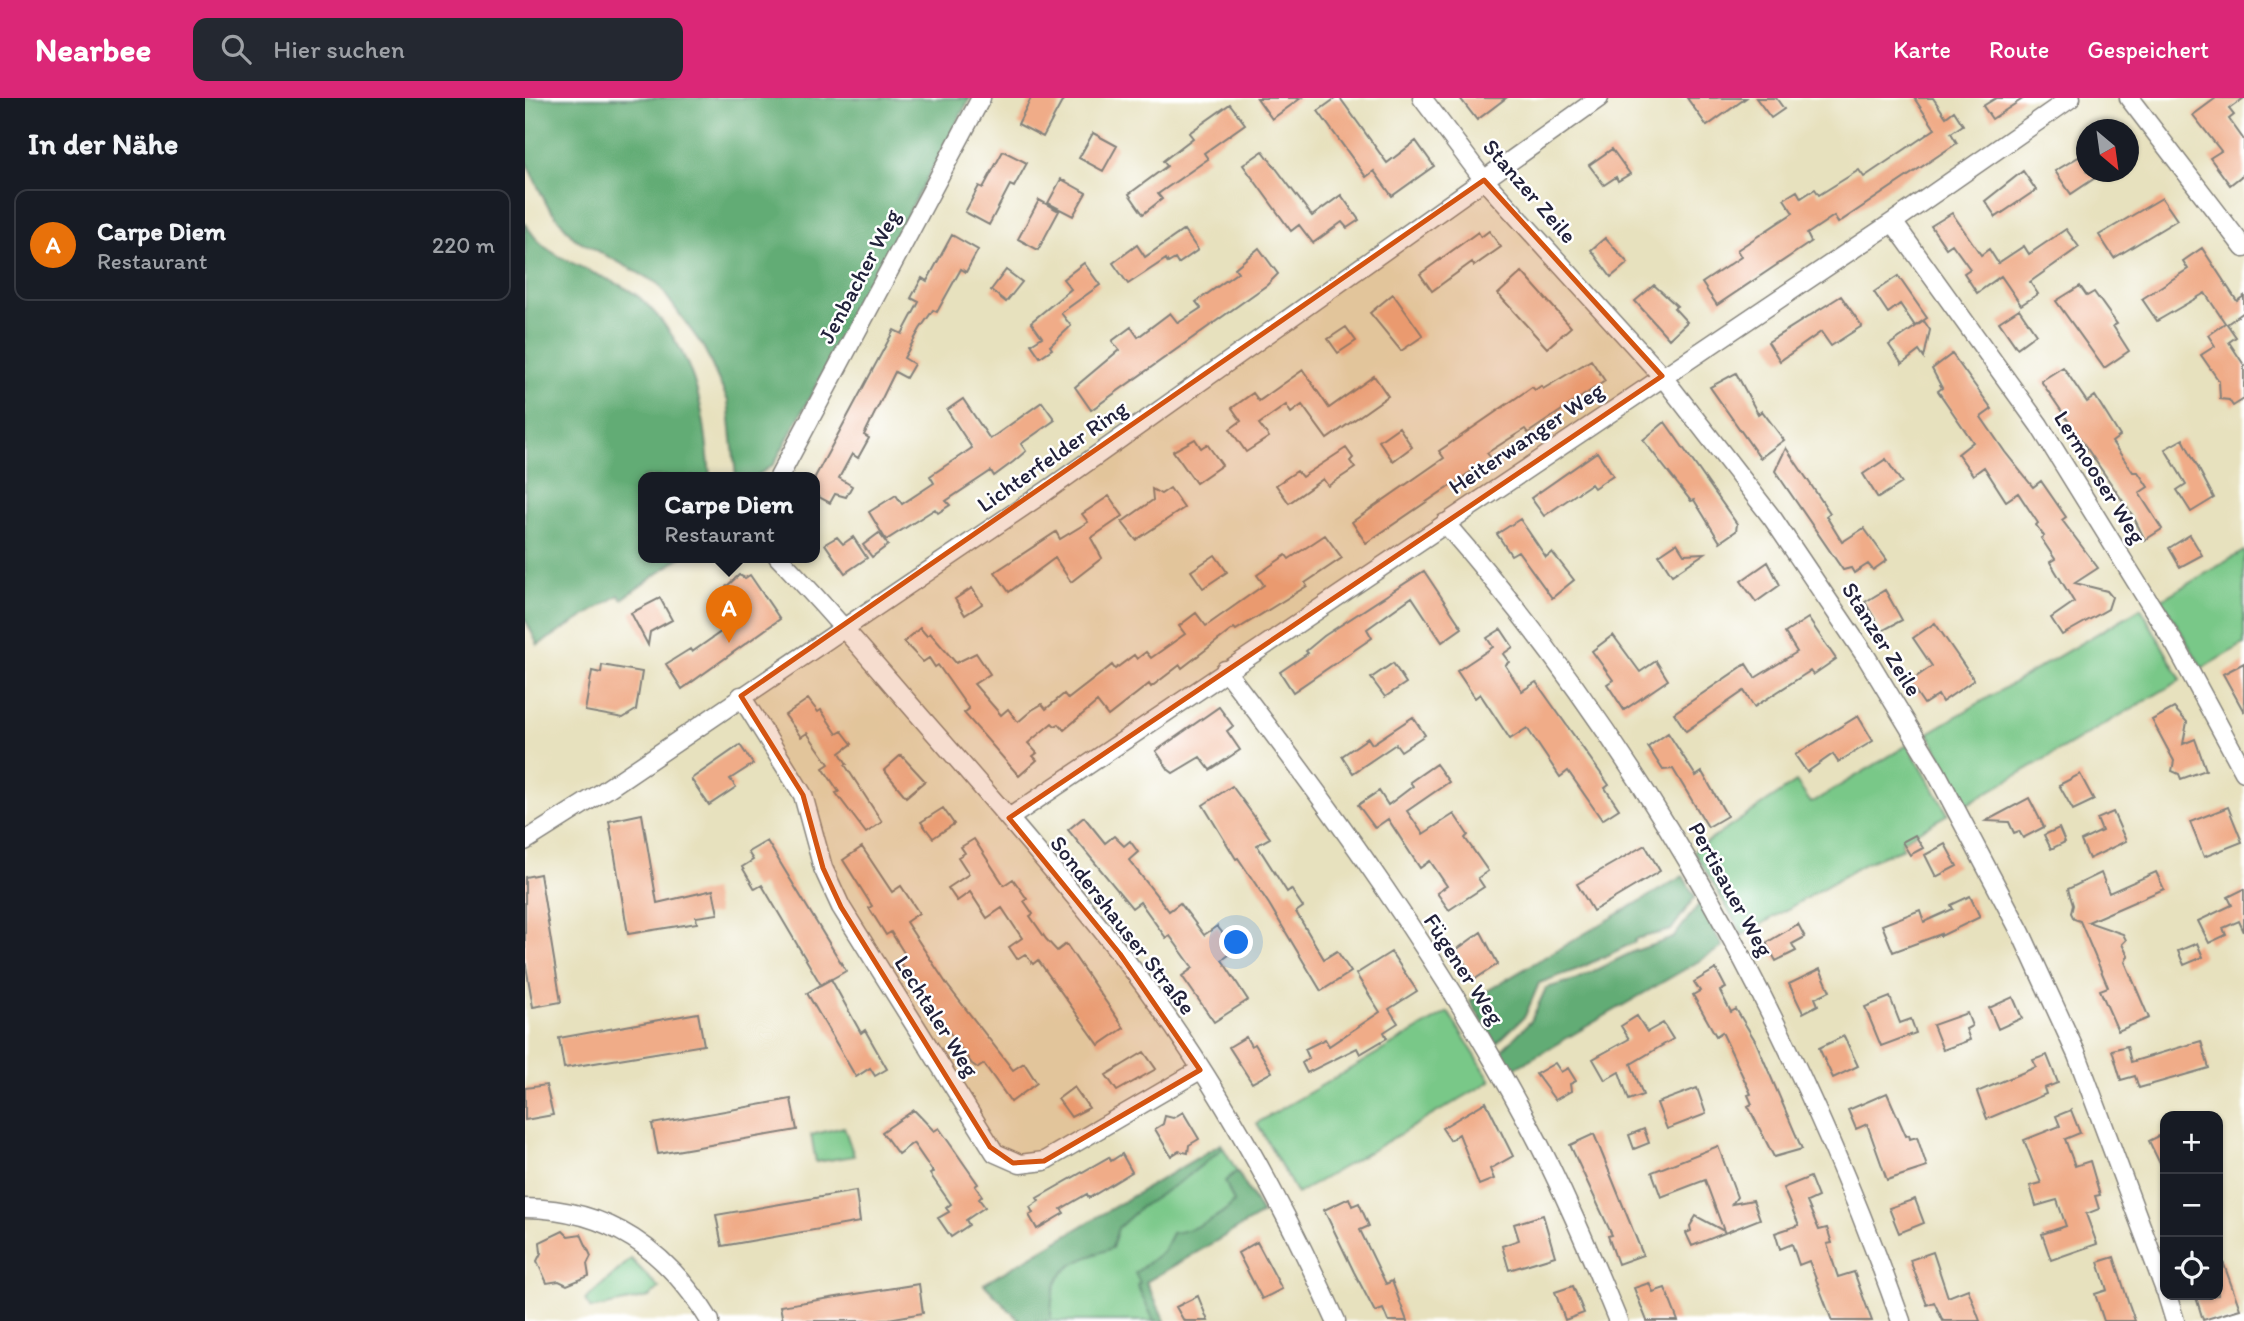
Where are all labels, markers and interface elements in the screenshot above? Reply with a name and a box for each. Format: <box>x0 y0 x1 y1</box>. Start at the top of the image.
search box <box>193 18 683 81</box>
text: Nearbee <box>35 30 151 69</box>
icon: search <box>217 30 255 68</box>
text: Hier suchen <box>273 33 405 65</box>
text: Karte <box>1893 35 1951 64</box>
text: Route <box>1989 35 2049 64</box>
text: Gespeichert <box>2087 35 2209 64</box>
north arrow <box>2076 119 2139 182</box>
text: In der Nähe <box>28 125 178 162</box>
street label: Stanzer Zeile <box>1477 133 1583 249</box>
street label: Jenbacher Weg <box>812 204 906 348</box>
text: Carpe Diem <box>97 215 226 247</box>
text: A <box>46 231 60 259</box>
text: 220 m <box>432 231 495 259</box>
text: Restaurant <box>97 247 207 275</box>
street label: Heiterwanger Weg <box>1443 376 1609 500</box>
street label: Lichterfelder Ring <box>971 394 1133 518</box>
street label: Lermooser Weg <box>2048 405 2152 549</box>
popup <box>638 472 820 563</box>
text: Carpe Diem <box>665 488 793 520</box>
text: Restaurant <box>665 520 775 548</box>
street label: Stanzer Zeile <box>1836 577 1928 701</box>
pin: A <box>706 585 752 643</box>
street label: Pertisauer Weg <box>1682 817 1780 962</box>
street label: Sondershauser Straße <box>1044 830 1202 1020</box>
street label: Fügener Weg <box>1418 908 1510 1030</box>
your location <box>1219 925 1253 959</box>
street label: Lechtaler Weg <box>889 950 986 1082</box>
map controls <box>2160 1111 2223 1300</box>
button: + <box>2160 1111 2223 1174</box>
button: − <box>2160 1174 2223 1237</box>
button: locate <box>2160 1237 2223 1300</box>

